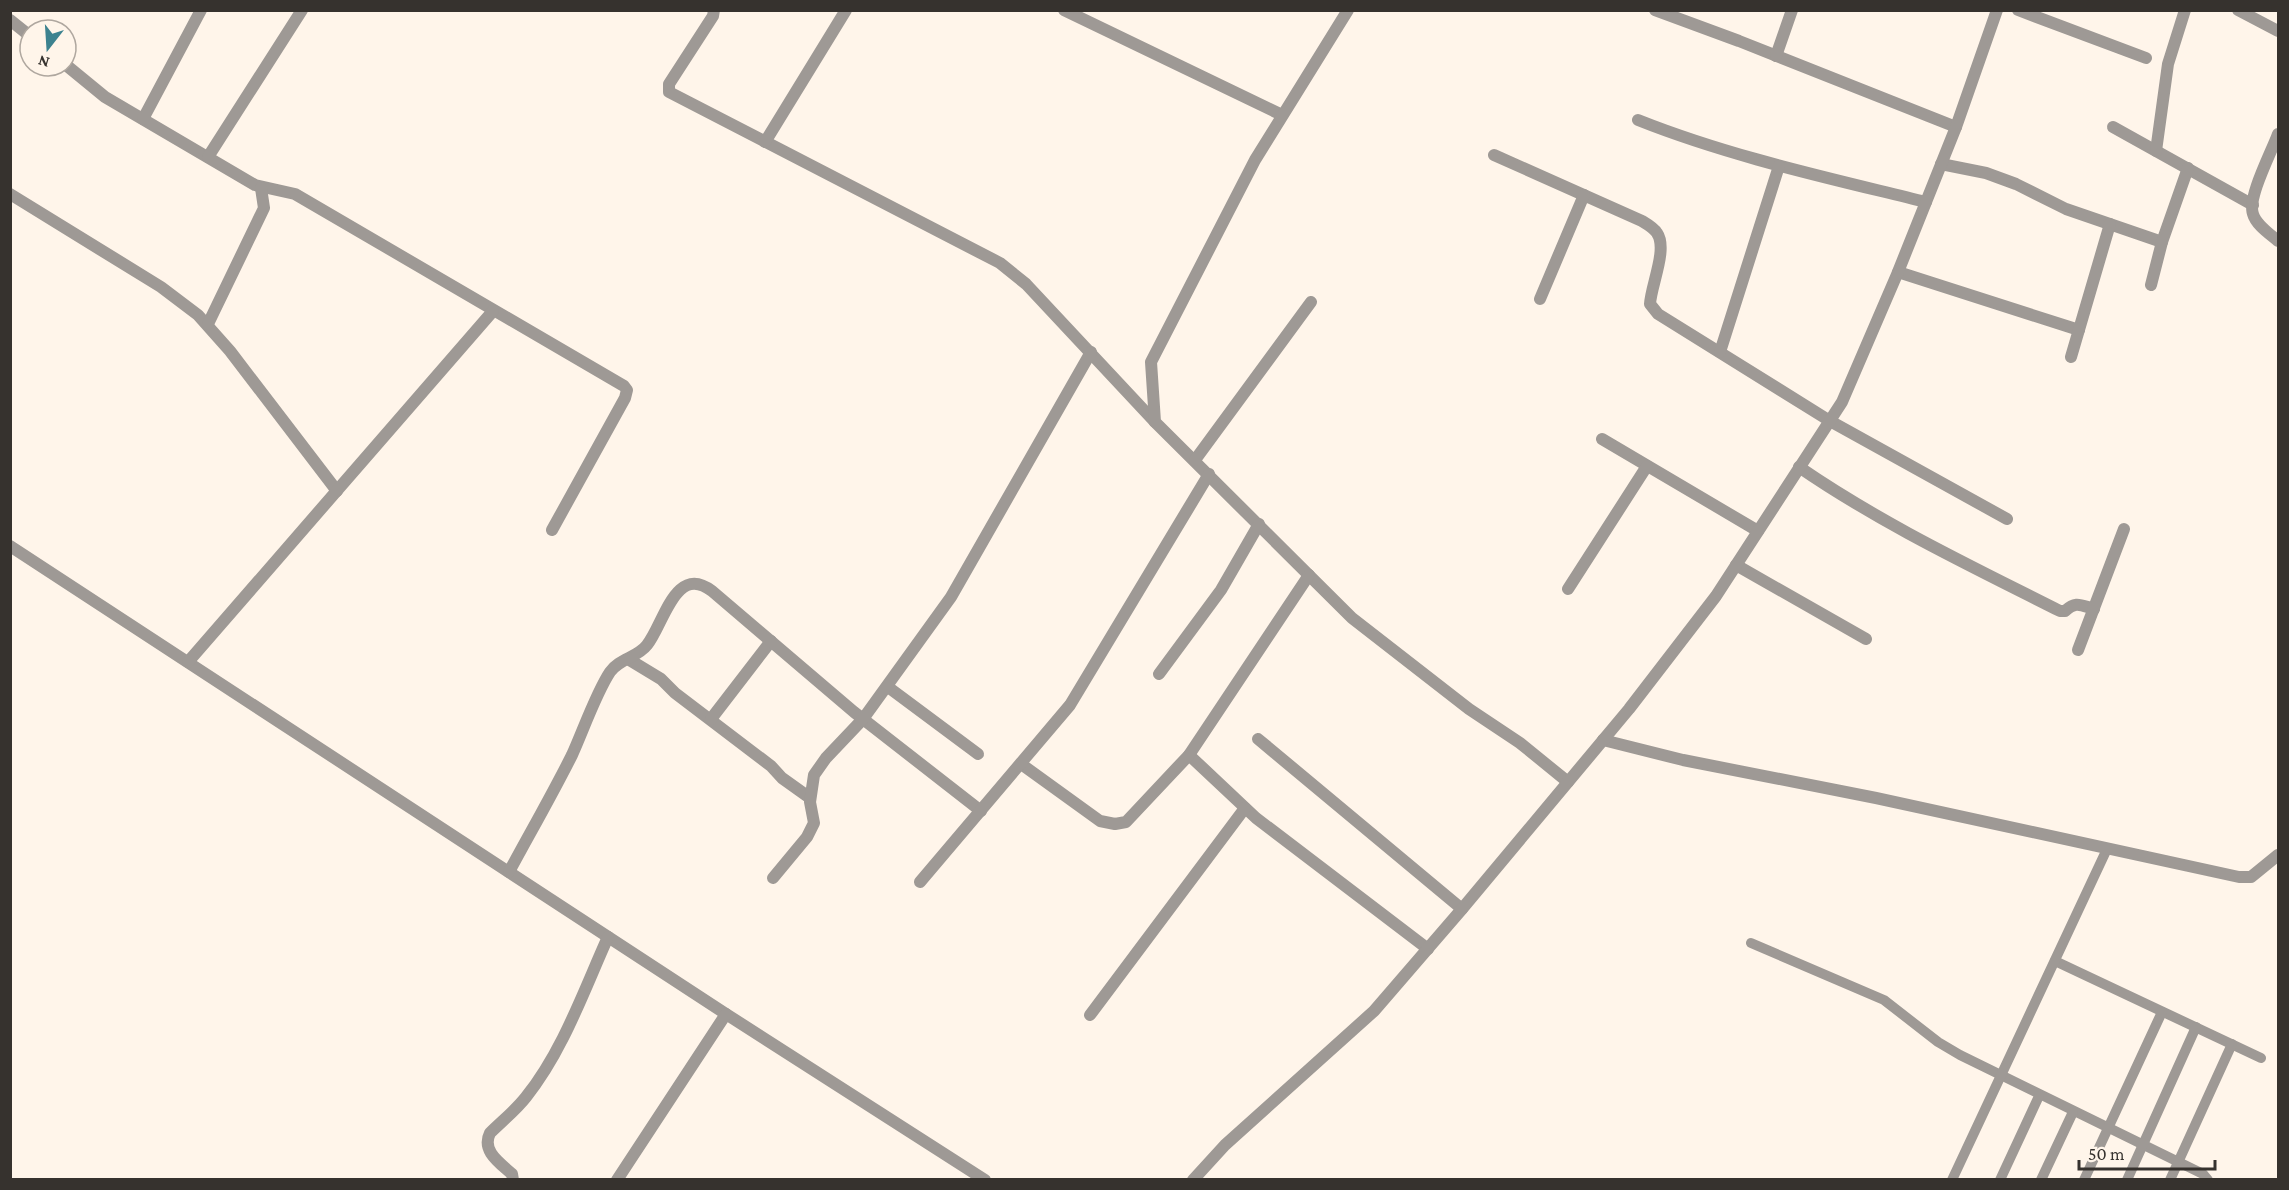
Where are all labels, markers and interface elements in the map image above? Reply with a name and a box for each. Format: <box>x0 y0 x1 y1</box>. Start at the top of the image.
north arrow <box>18 18 78 78</box>
text: N <box>36 52 51 72</box>
scale bar <box>2079 1133 2216 1171</box>
text: 50 m <box>2088 1144 2125 1164</box>

